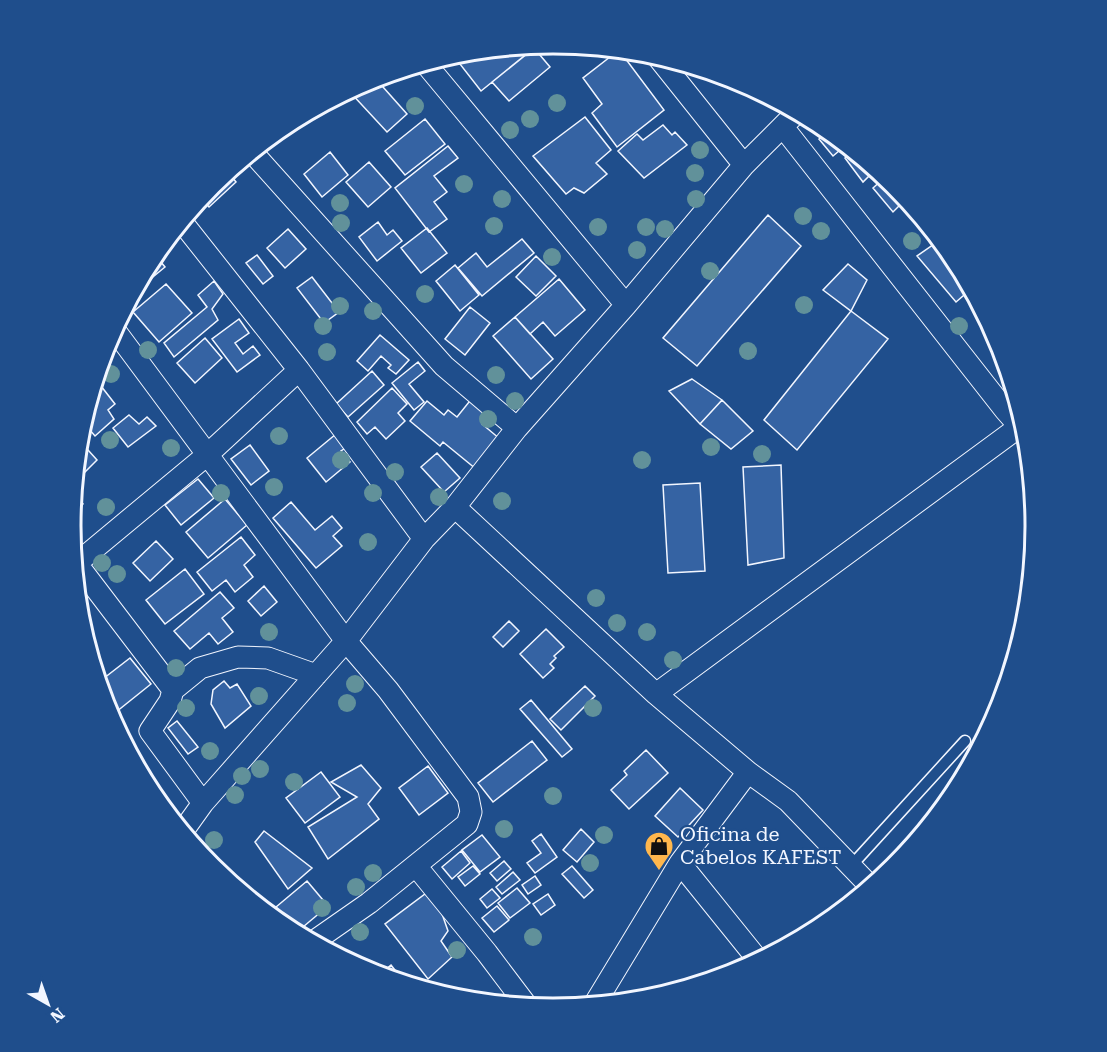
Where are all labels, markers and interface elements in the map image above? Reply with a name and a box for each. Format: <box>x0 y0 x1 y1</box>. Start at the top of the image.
place label: Oficina de Cabelos KAFEST <box>680 822 841 869</box>
shop icon: Oficina de Cabelos KAFEST <box>643 830 675 872</box>
north arrow <box>18 974 78 1034</box>
text: N <box>46 1004 68 1026</box>

